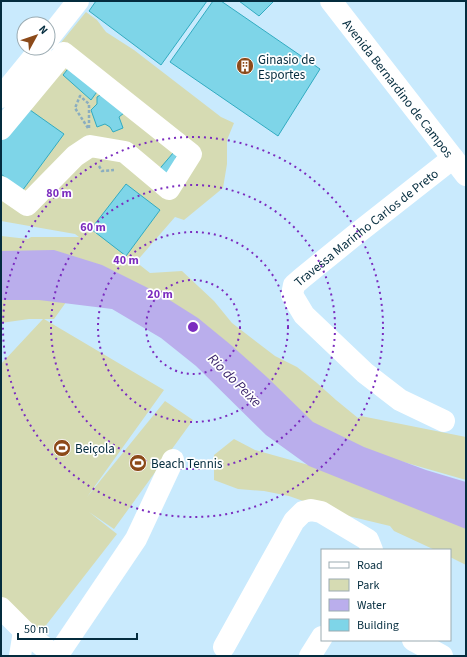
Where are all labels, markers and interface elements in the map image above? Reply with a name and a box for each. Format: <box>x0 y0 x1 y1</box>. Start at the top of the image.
north arrow <box>16 16 56 56</box>
street label: Avenida Bernardino de Campos <box>338 16 457 162</box>
text: N <box>35 22 51 38</box>
place label: Ginasio de Esportes <box>258 51 315 84</box>
building icon: Ginasio de Esportes <box>235 56 255 76</box>
street label: Travessa Marinho Carlos de Preto <box>291 165 442 291</box>
text: 80 m <box>46 185 72 202</box>
text: 60 m <box>80 219 106 236</box>
text: 40 m <box>113 252 139 269</box>
text: 20 m <box>147 286 173 303</box>
centre of rings <box>186 320 200 334</box>
water label: Rio do Peixe <box>203 349 266 412</box>
sports icon: Beiçola <box>52 438 72 458</box>
place label: Beiçola <box>75 440 115 458</box>
sports icon: Beach Tennis <box>128 453 148 473</box>
place label: Beach Tennis <box>151 455 223 473</box>
legend <box>321 549 451 641</box>
text: Road <box>357 557 383 574</box>
text: Park <box>357 577 379 594</box>
text: Water <box>357 597 387 614</box>
scale bar <box>18 615 137 641</box>
text: Building <box>357 617 399 634</box>
text: 50 m <box>24 621 48 638</box>

